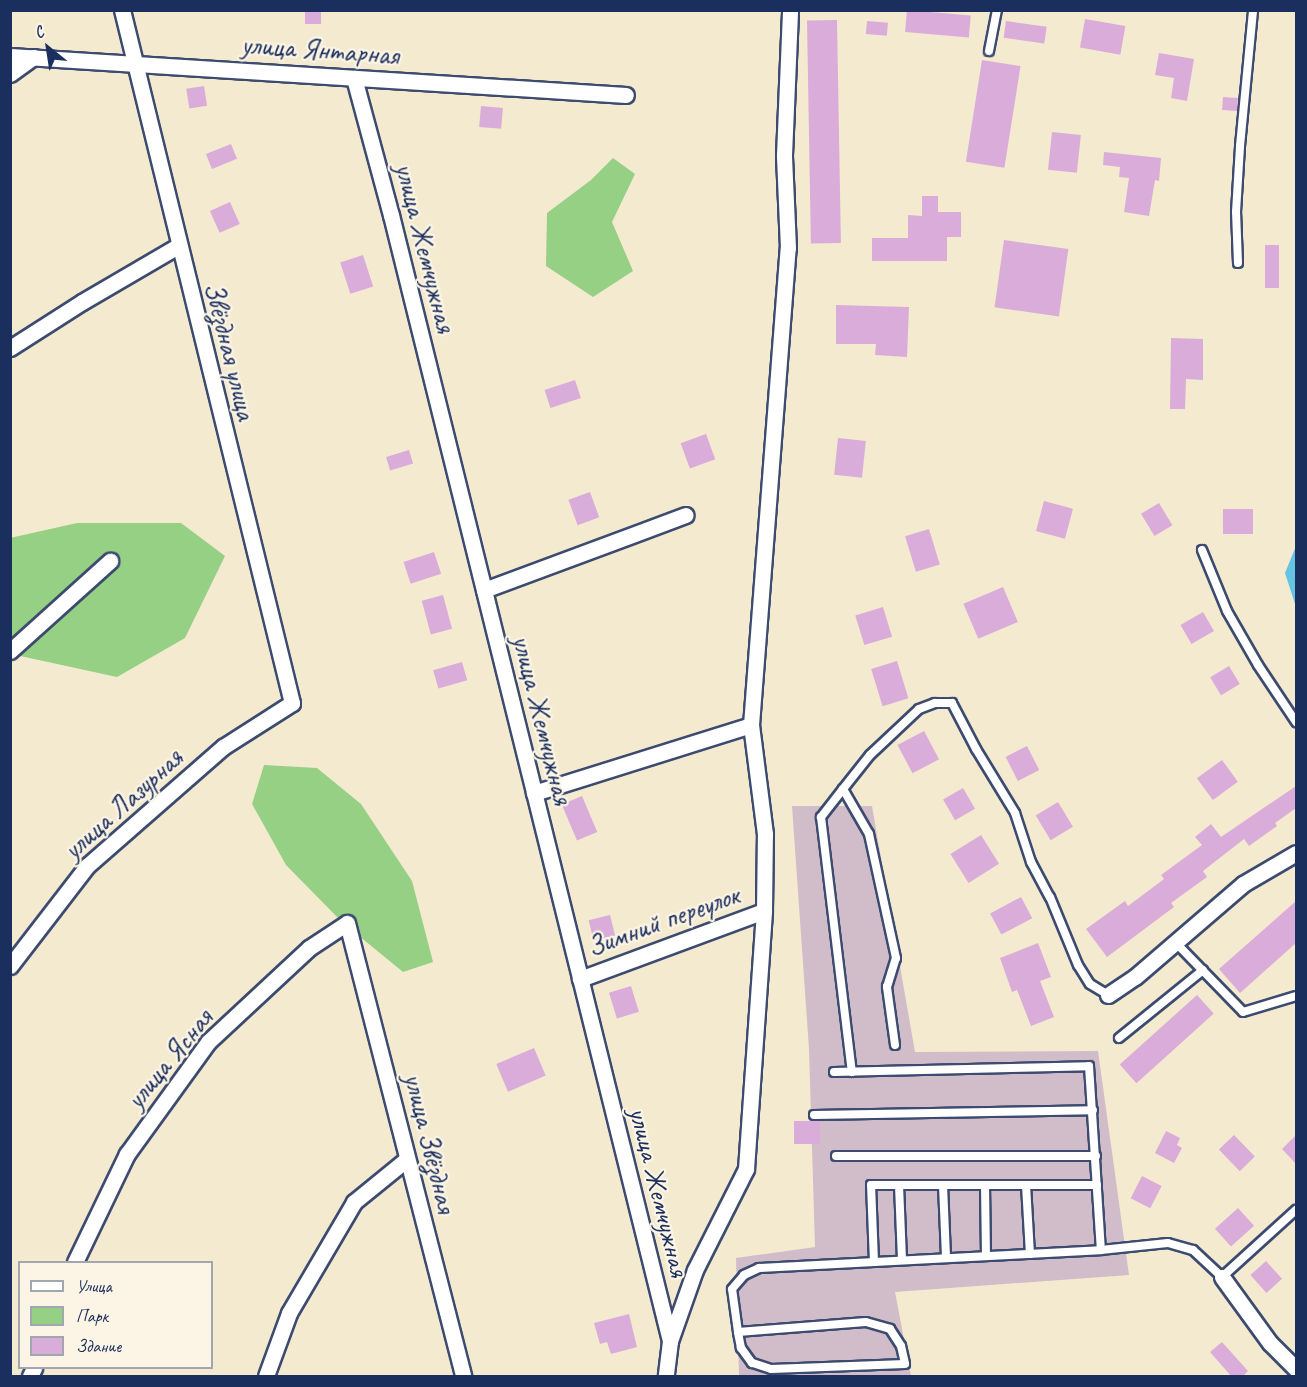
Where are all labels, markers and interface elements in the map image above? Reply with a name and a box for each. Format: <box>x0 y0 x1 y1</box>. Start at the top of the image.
north arrow <box>18 18 78 78</box>
text: С <box>31 22 47 43</box>
street label: улица Янтарная <box>239 28 401 72</box>
street label: улица Жемчужная <box>388 160 462 336</box>
street label: Звёздная улица <box>196 278 264 424</box>
street label: улица Жемчужная <box>505 632 579 808</box>
street label: улица Лазурная <box>56 741 190 867</box>
street label: Зимний переулок <box>582 878 744 964</box>
street label: улица Ясная <box>119 1003 219 1115</box>
street label: улица Звёздная <box>396 1070 464 1216</box>
street label: улица Жемчужная <box>622 1104 696 1280</box>
legend <box>18 1261 213 1369</box>
text: Улица <box>76 1275 112 1297</box>
text: Парк <box>76 1305 108 1327</box>
text: Здание <box>76 1335 121 1357</box>

